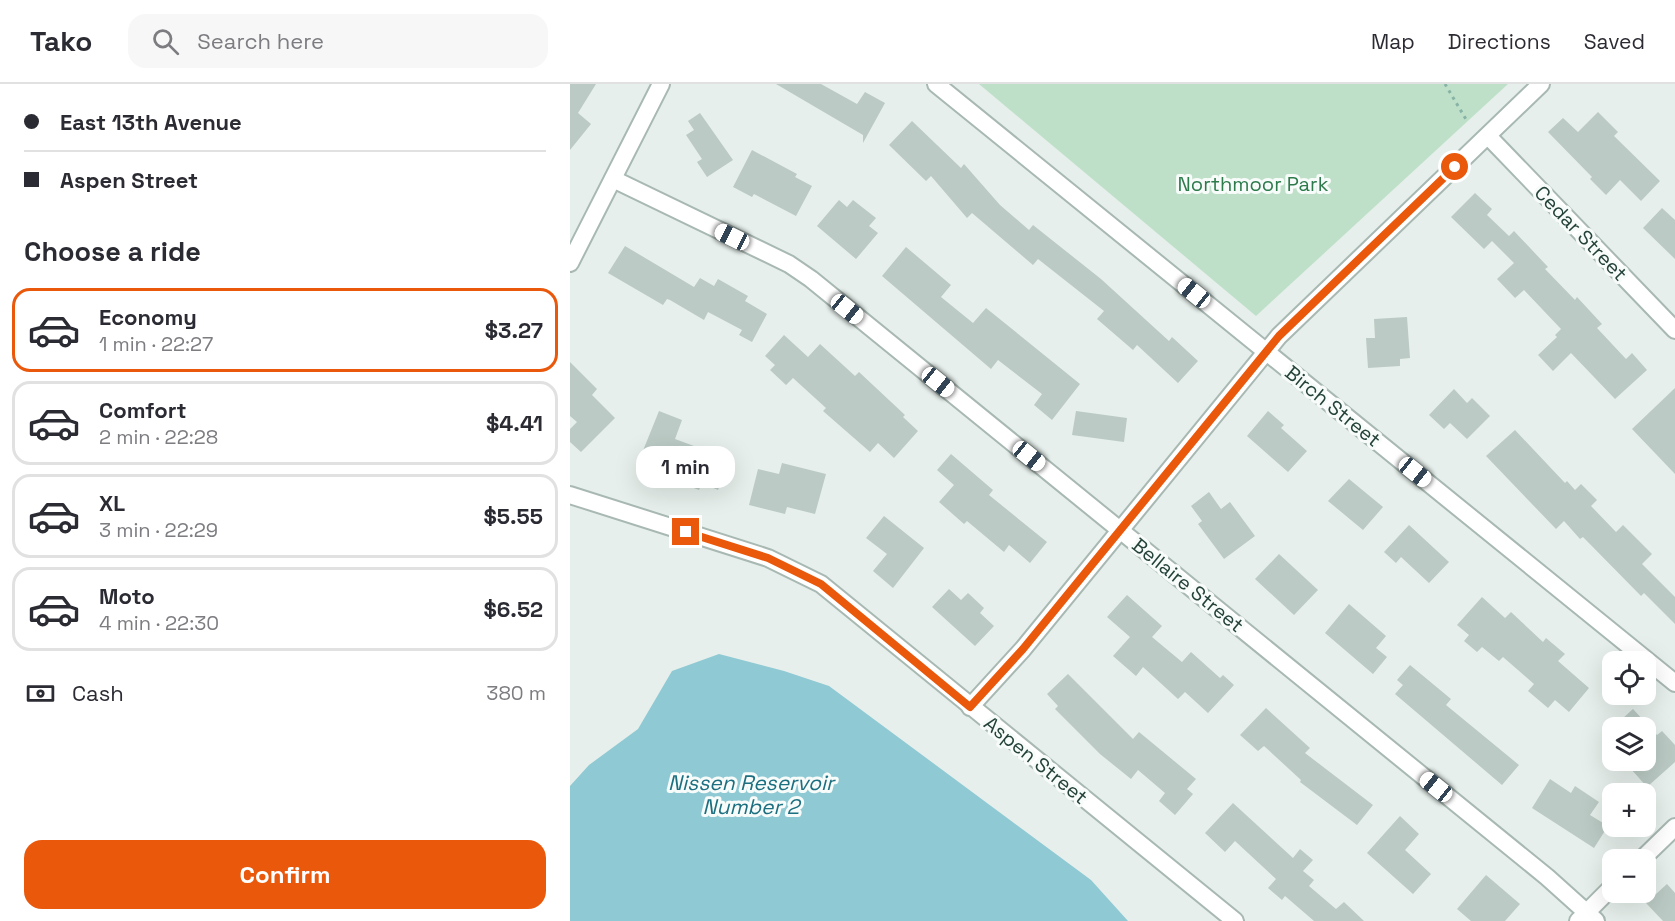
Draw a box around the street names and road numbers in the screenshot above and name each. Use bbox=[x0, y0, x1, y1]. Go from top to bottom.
street label: Cedar Street bbox=[1529, 180, 1633, 286]
street label: Birch Street bbox=[1280, 359, 1386, 453]
street label: Bellaire Street bbox=[1127, 532, 1249, 638]
street label: Aspen Street bbox=[979, 710, 1093, 810]

